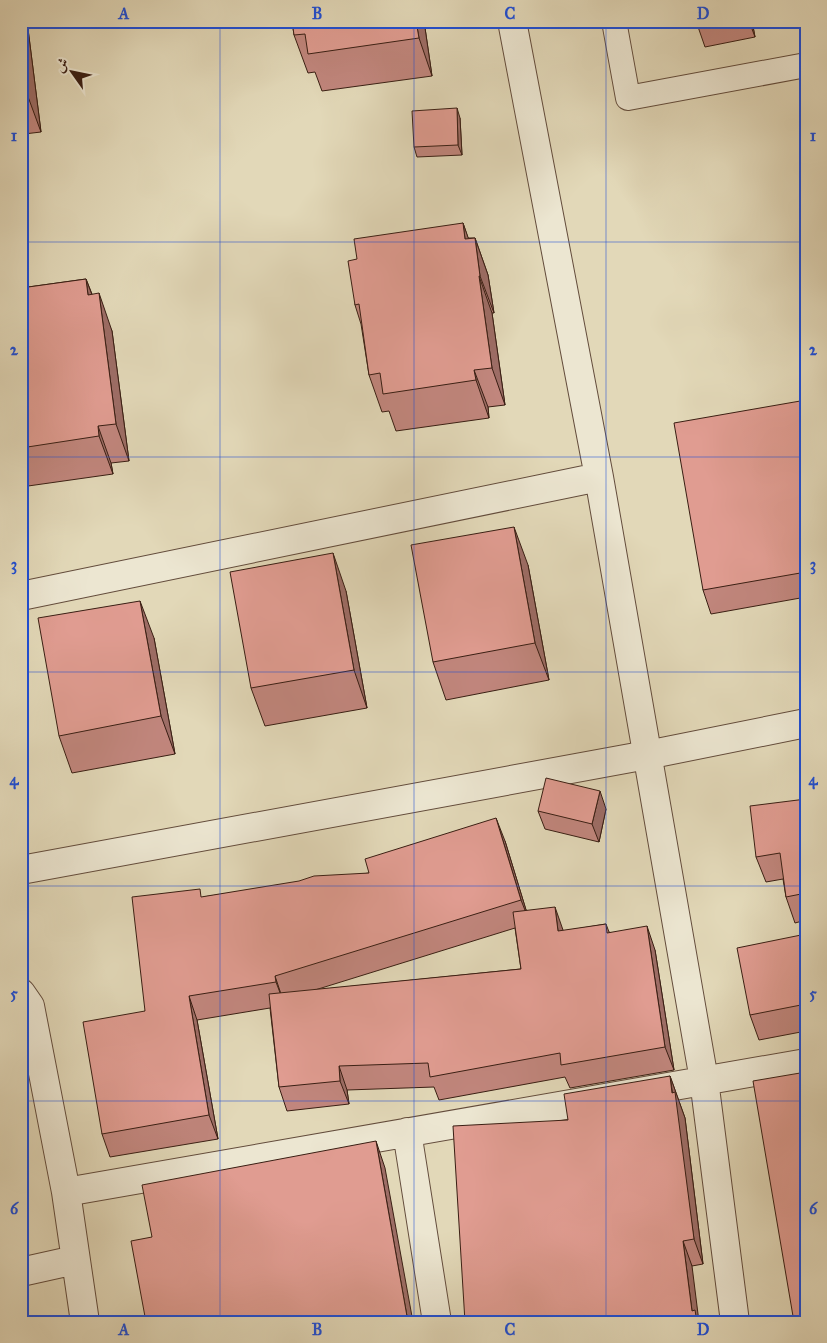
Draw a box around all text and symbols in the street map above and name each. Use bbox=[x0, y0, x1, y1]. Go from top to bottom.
text: A bbox=[118, 4, 130, 23]
text: B bbox=[312, 4, 322, 23]
text: C bbox=[505, 4, 516, 23]
text: D bbox=[697, 4, 710, 23]
north arrow bbox=[48, 48, 98, 98]
text: ش bbox=[51, 55, 72, 76]
text: 1 bbox=[11, 126, 18, 145]
text: 1 bbox=[810, 126, 817, 145]
text: 2 bbox=[10, 340, 19, 359]
text: 2 bbox=[809, 340, 818, 359]
text: 3 bbox=[11, 555, 17, 575]
text: 3 bbox=[810, 555, 816, 575]
text: 4 bbox=[10, 770, 20, 790]
text: 4 bbox=[809, 770, 819, 790]
text: 5 bbox=[10, 984, 18, 1003]
text: 5 bbox=[809, 984, 817, 1003]
text: 6 bbox=[10, 1199, 19, 1218]
text: 6 bbox=[809, 1199, 818, 1218]
text: A bbox=[118, 1320, 130, 1339]
text: B bbox=[312, 1320, 322, 1339]
text: C bbox=[505, 1320, 516, 1339]
text: D bbox=[697, 1320, 710, 1339]

